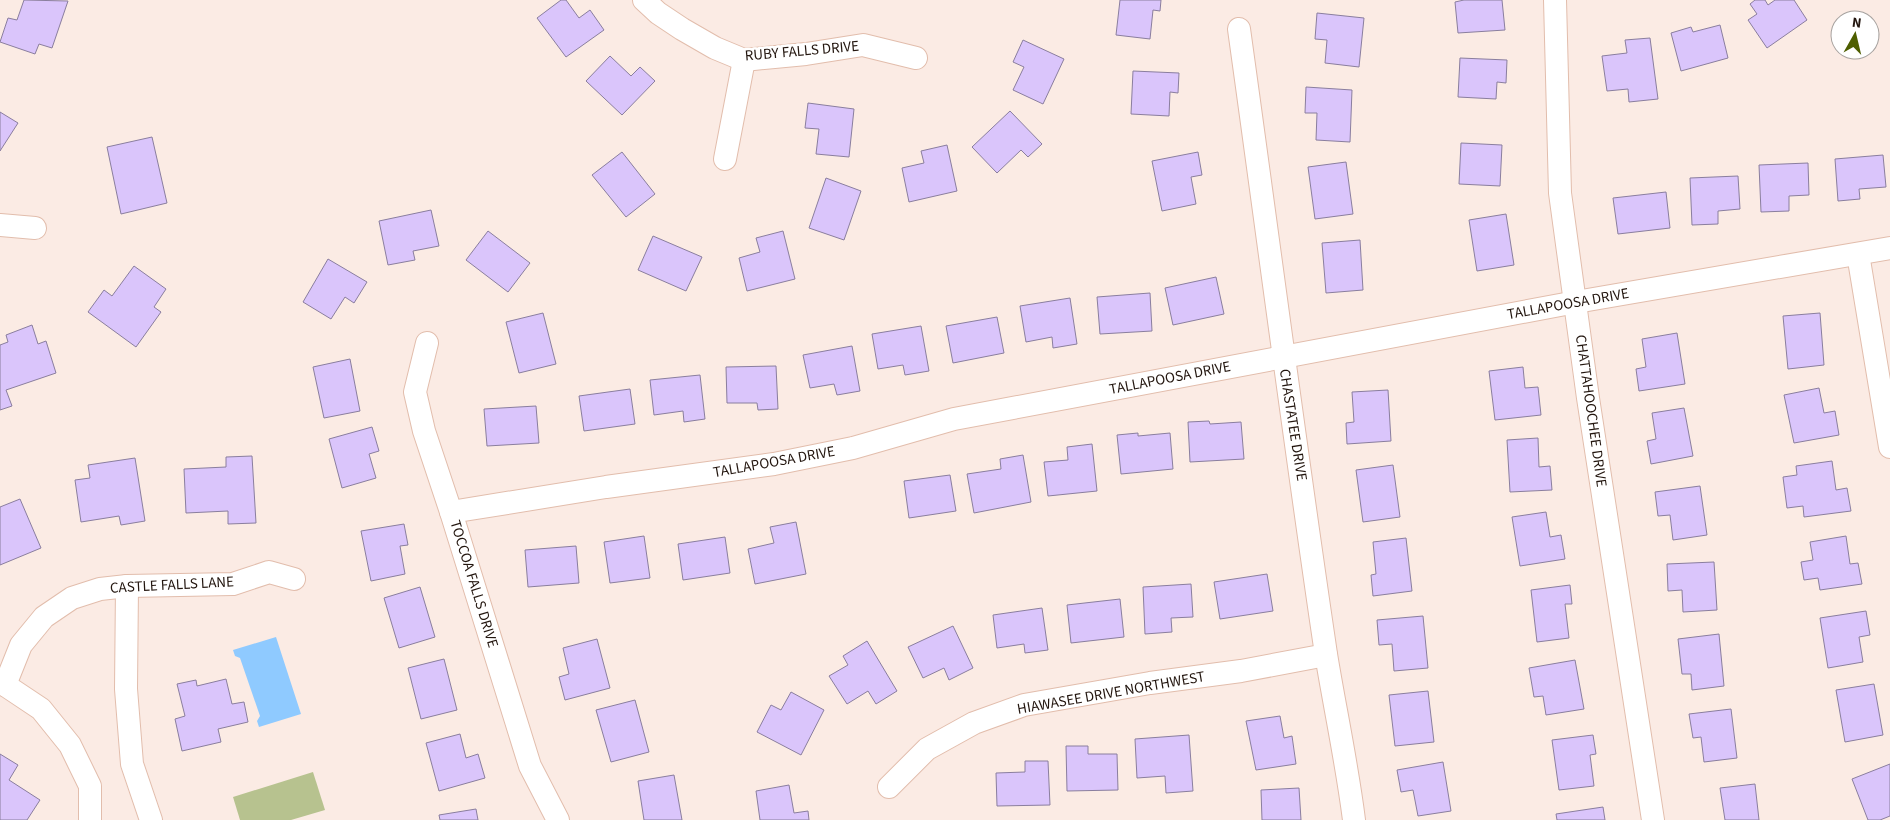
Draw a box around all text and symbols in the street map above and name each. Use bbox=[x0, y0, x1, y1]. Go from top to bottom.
north arrow bbox=[1830, 10, 1880, 60]
text: N bbox=[1851, 13, 1863, 34]
street label: RUBY FALLS DRIVE bbox=[744, 36, 860, 66]
street label: TALLAPOOSA DRIVE bbox=[1505, 283, 1631, 325]
street label: CHATTAHOOCHEE DRIVE bbox=[1570, 334, 1612, 489]
street label: TALLAPOOSA DRIVE bbox=[1107, 356, 1233, 400]
street label: CHASTATEE DRIVE bbox=[1274, 367, 1312, 483]
street label: TALLAPOOSA DRIVE bbox=[711, 441, 837, 483]
street label: TOCCOA FALLS DRIVE bbox=[445, 518, 503, 650]
street label: CASTLE FALLS LANE bbox=[110, 571, 235, 599]
street label: HIAWASEE DRIVE NORTHWEST bbox=[1016, 666, 1206, 720]

